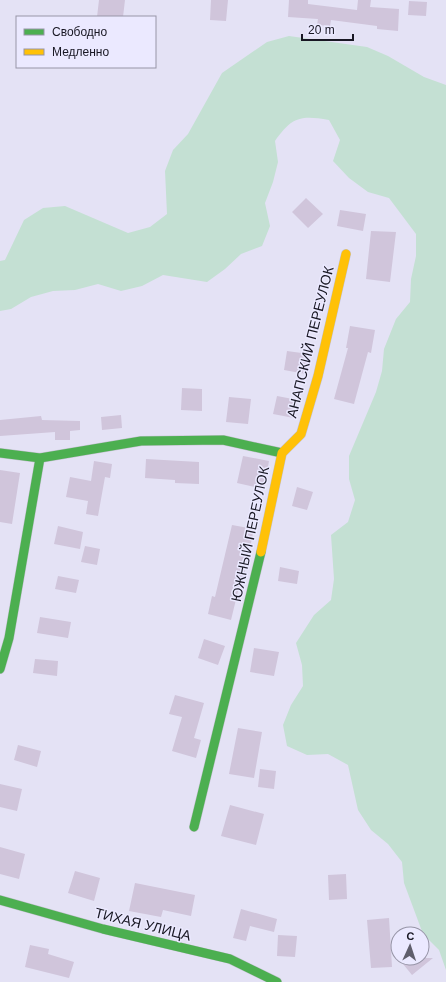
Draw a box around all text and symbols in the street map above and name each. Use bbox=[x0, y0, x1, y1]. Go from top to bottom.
legend bbox=[16, 16, 156, 68]
scale bar bbox=[302, 16, 353, 42]
text: 20 m bbox=[308, 23, 335, 37]
text: Свободно bbox=[52, 25, 107, 39]
text: Медленно bbox=[52, 45, 109, 59]
street label: АНАПСКИЙ ПЕРЕУЛОК bbox=[282, 263, 337, 419]
street label: ЮЖНЫЙ ПЕРЕУЛОК bbox=[227, 464, 272, 603]
street label: ТИХАЯ УЛИЦА bbox=[93, 904, 193, 944]
north arrow bbox=[390, 926, 430, 966]
text: С bbox=[406, 930, 415, 942]

